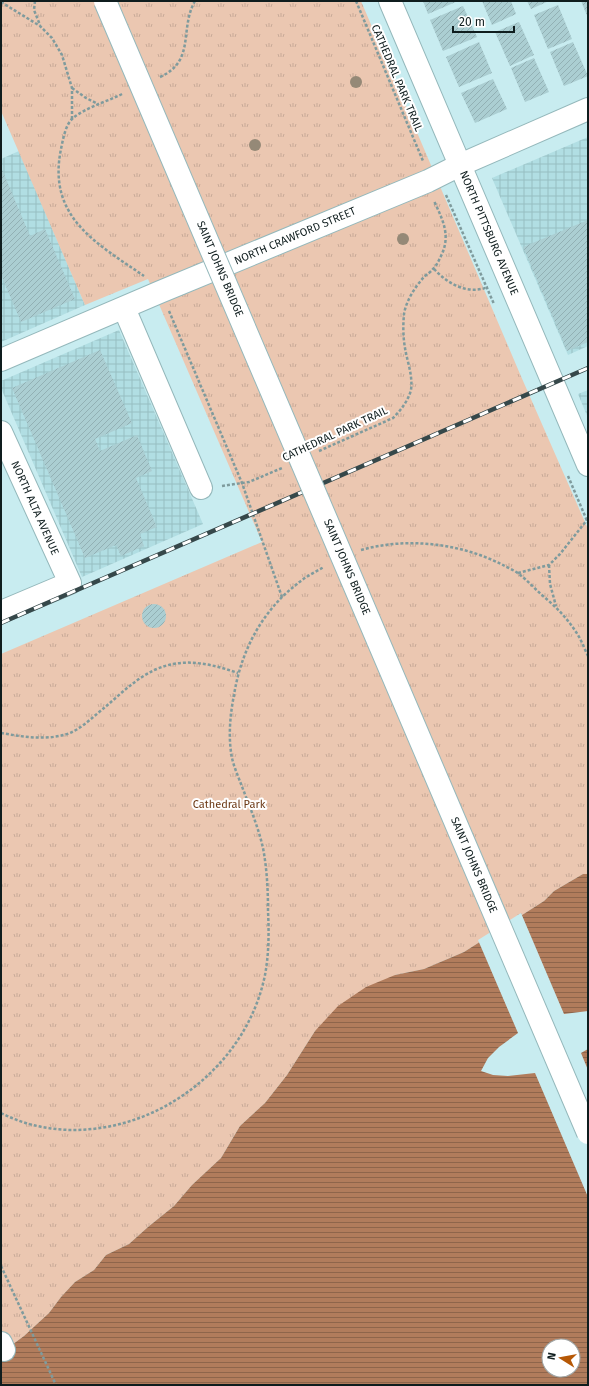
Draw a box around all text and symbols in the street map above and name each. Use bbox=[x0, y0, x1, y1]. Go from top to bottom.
scale bar bbox=[453, 8, 514, 34]
text: 20 m bbox=[459, 15, 485, 29]
street label: CATHEDRAL PARK TRAIL bbox=[369, 23, 426, 134]
street label: NORTH PITTSBURG AVENUE bbox=[457, 169, 521, 297]
street label: NORTH CRAWFORD STREET bbox=[232, 204, 358, 268]
street label: SAINT JOHNS BRIDGE bbox=[194, 219, 246, 319]
street label: CATHEDRAL PARK TRAIL bbox=[280, 404, 390, 464]
street label: NORTH ALTA AVENUE bbox=[8, 459, 62, 557]
street label: SAINT JOHNS BRIDGE bbox=[321, 517, 373, 617]
park label: Cathedral Park bbox=[193, 798, 266, 811]
street label: SAINT JOHNS BRIDGE bbox=[448, 815, 500, 915]
north arrow bbox=[541, 1338, 581, 1378]
text: N bbox=[545, 1351, 559, 1361]

